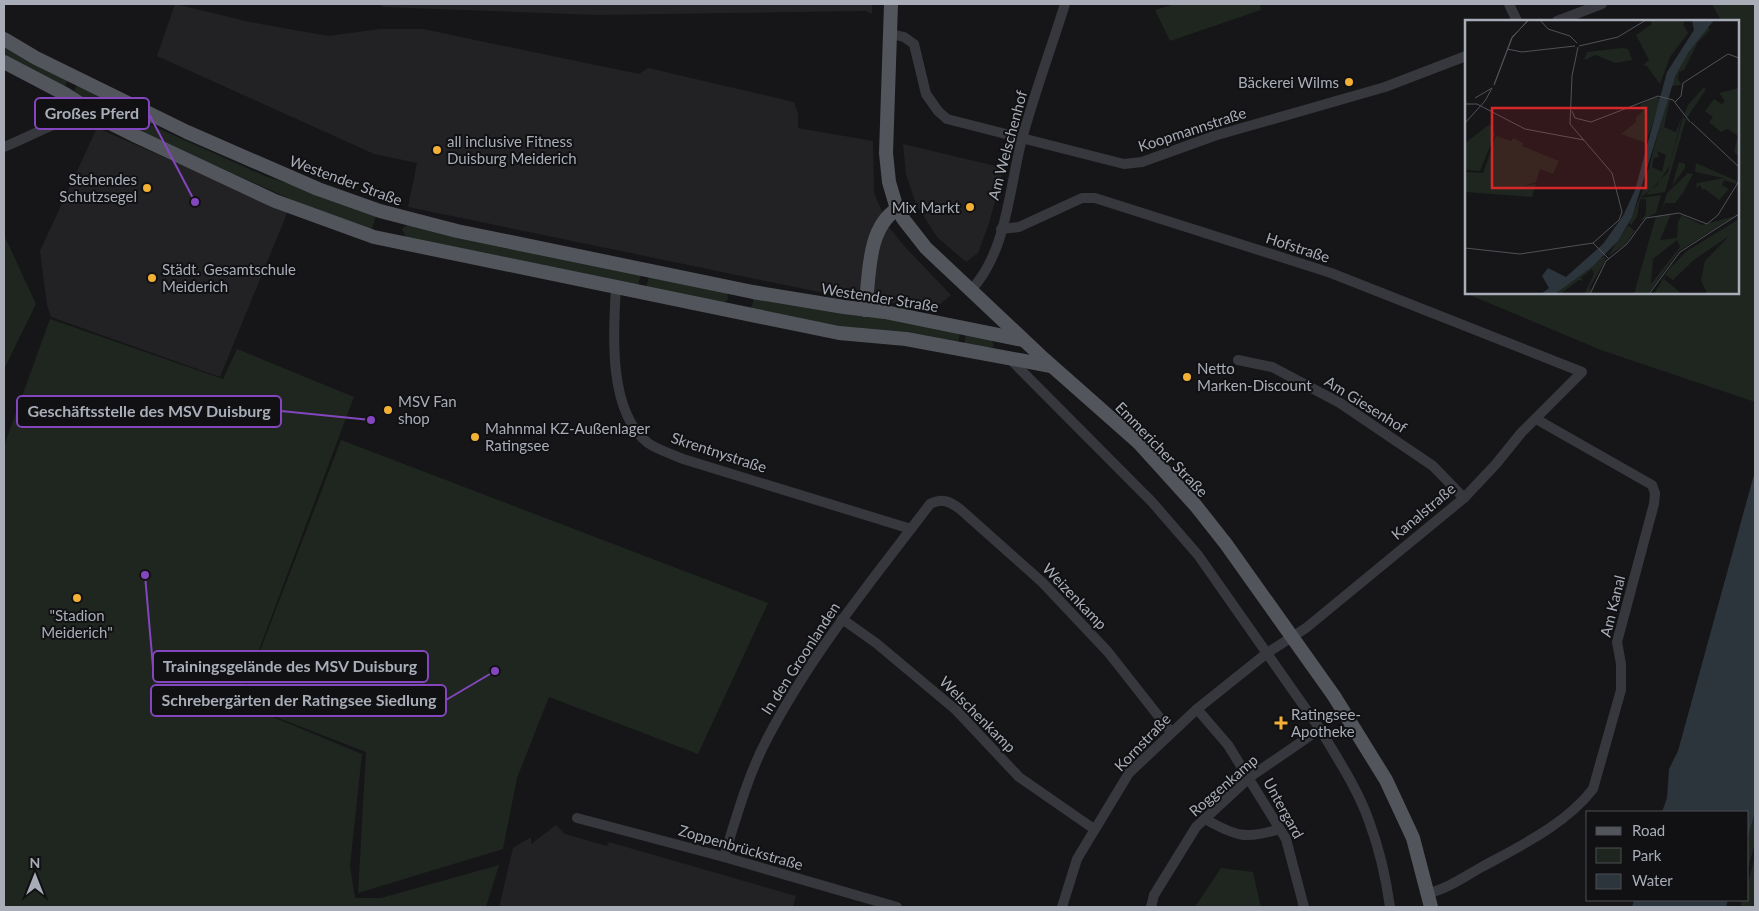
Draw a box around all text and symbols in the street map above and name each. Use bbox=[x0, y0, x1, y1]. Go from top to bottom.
inset map bbox=[1465, 20, 1739, 294]
place label: Bäckerei Wilms bbox=[1238, 73, 1339, 91]
marker: Bäckerei Wilms bbox=[1343, 76, 1355, 88]
street label: Am Welschenhof bbox=[984, 88, 1030, 202]
callout: Großes Pferd bbox=[35, 98, 149, 129]
text: Großes Pferd bbox=[45, 103, 139, 122]
street label: Koopmannstraße bbox=[1136, 103, 1248, 155]
place label: all inclusive Fitness Duisburg Meiderich bbox=[447, 132, 577, 167]
marker: all inclusive Fitness Duisburg Meiderich bbox=[431, 144, 443, 156]
street label: Westender Straße bbox=[287, 151, 405, 209]
place label: Stehendes Schutzsegel bbox=[59, 170, 137, 205]
marker: Stehendes Schutzsegel bbox=[141, 182, 153, 194]
place label: Mix Markt bbox=[892, 198, 961, 216]
marker: Mix Markt bbox=[964, 201, 976, 213]
street label: Hofstraße bbox=[1264, 228, 1332, 266]
place label: Städt. Gesamtschule Meiderich bbox=[162, 260, 296, 295]
marker: Städt. Gesamtschule Meiderich bbox=[146, 272, 158, 284]
street label: Westender Straße bbox=[820, 279, 940, 315]
place label: Netto Marken-Discount bbox=[1197, 359, 1312, 394]
marker: Netto Marken-Discount bbox=[1181, 371, 1193, 383]
street label: Am Giesenhof bbox=[1322, 372, 1411, 437]
place label: MSV Fan shop bbox=[398, 392, 457, 427]
callout: Geschäftsstelle des MSV Duisburg bbox=[17, 396, 281, 427]
street label: Emmericher Straße bbox=[1112, 398, 1212, 500]
text: Geschäftsstelle des MSV Duisburg bbox=[27, 401, 271, 420]
marker: MSV Fan shop bbox=[382, 404, 394, 416]
place label: Mahnmal KZ-Außenlager Ratingsee bbox=[485, 419, 650, 454]
street label: Skrentnystraße bbox=[669, 428, 769, 476]
marker: Mahnmal KZ-Außenlager Ratingsee bbox=[469, 431, 481, 443]
street label: Kanalstraße bbox=[1387, 479, 1459, 543]
street label: Weizenkamp bbox=[1039, 559, 1111, 633]
street label: Am Kanal bbox=[1596, 573, 1628, 639]
marker: "Stadion Meiderich" bbox=[71, 592, 83, 604]
street label: In den Groonlanden bbox=[757, 598, 843, 718]
place label: "Stadion Meiderich" bbox=[41, 606, 113, 641]
callout: Trainingsgelände des MSV Duisburg bbox=[153, 651, 428, 682]
text: Trainingsgelände des MSV Duisburg bbox=[163, 656, 418, 675]
street label: Welschenkamp bbox=[936, 672, 1020, 756]
callout: Schrebergärten der Ratingsee Siedlung bbox=[151, 685, 446, 716]
text: Schrebergärten der Ratingsee Siedlung bbox=[161, 690, 437, 709]
place label: Ratingsee- Apotheke bbox=[1291, 705, 1361, 740]
street label: Kornstraße bbox=[1110, 709, 1174, 775]
marker: Ratingsee- Apotheke bbox=[1275, 717, 1287, 729]
street label: Roggenkamp bbox=[1185, 750, 1261, 820]
street label: Untergard bbox=[1260, 775, 1308, 841]
legend bbox=[1586, 811, 1749, 901]
street label: Zoppenbrückstraße bbox=[677, 821, 805, 873]
text: Road bbox=[1632, 821, 1665, 839]
text: Park bbox=[1632, 846, 1662, 864]
north arrow bbox=[10, 851, 60, 901]
text: N bbox=[30, 854, 40, 871]
text: Water bbox=[1632, 871, 1673, 889]

